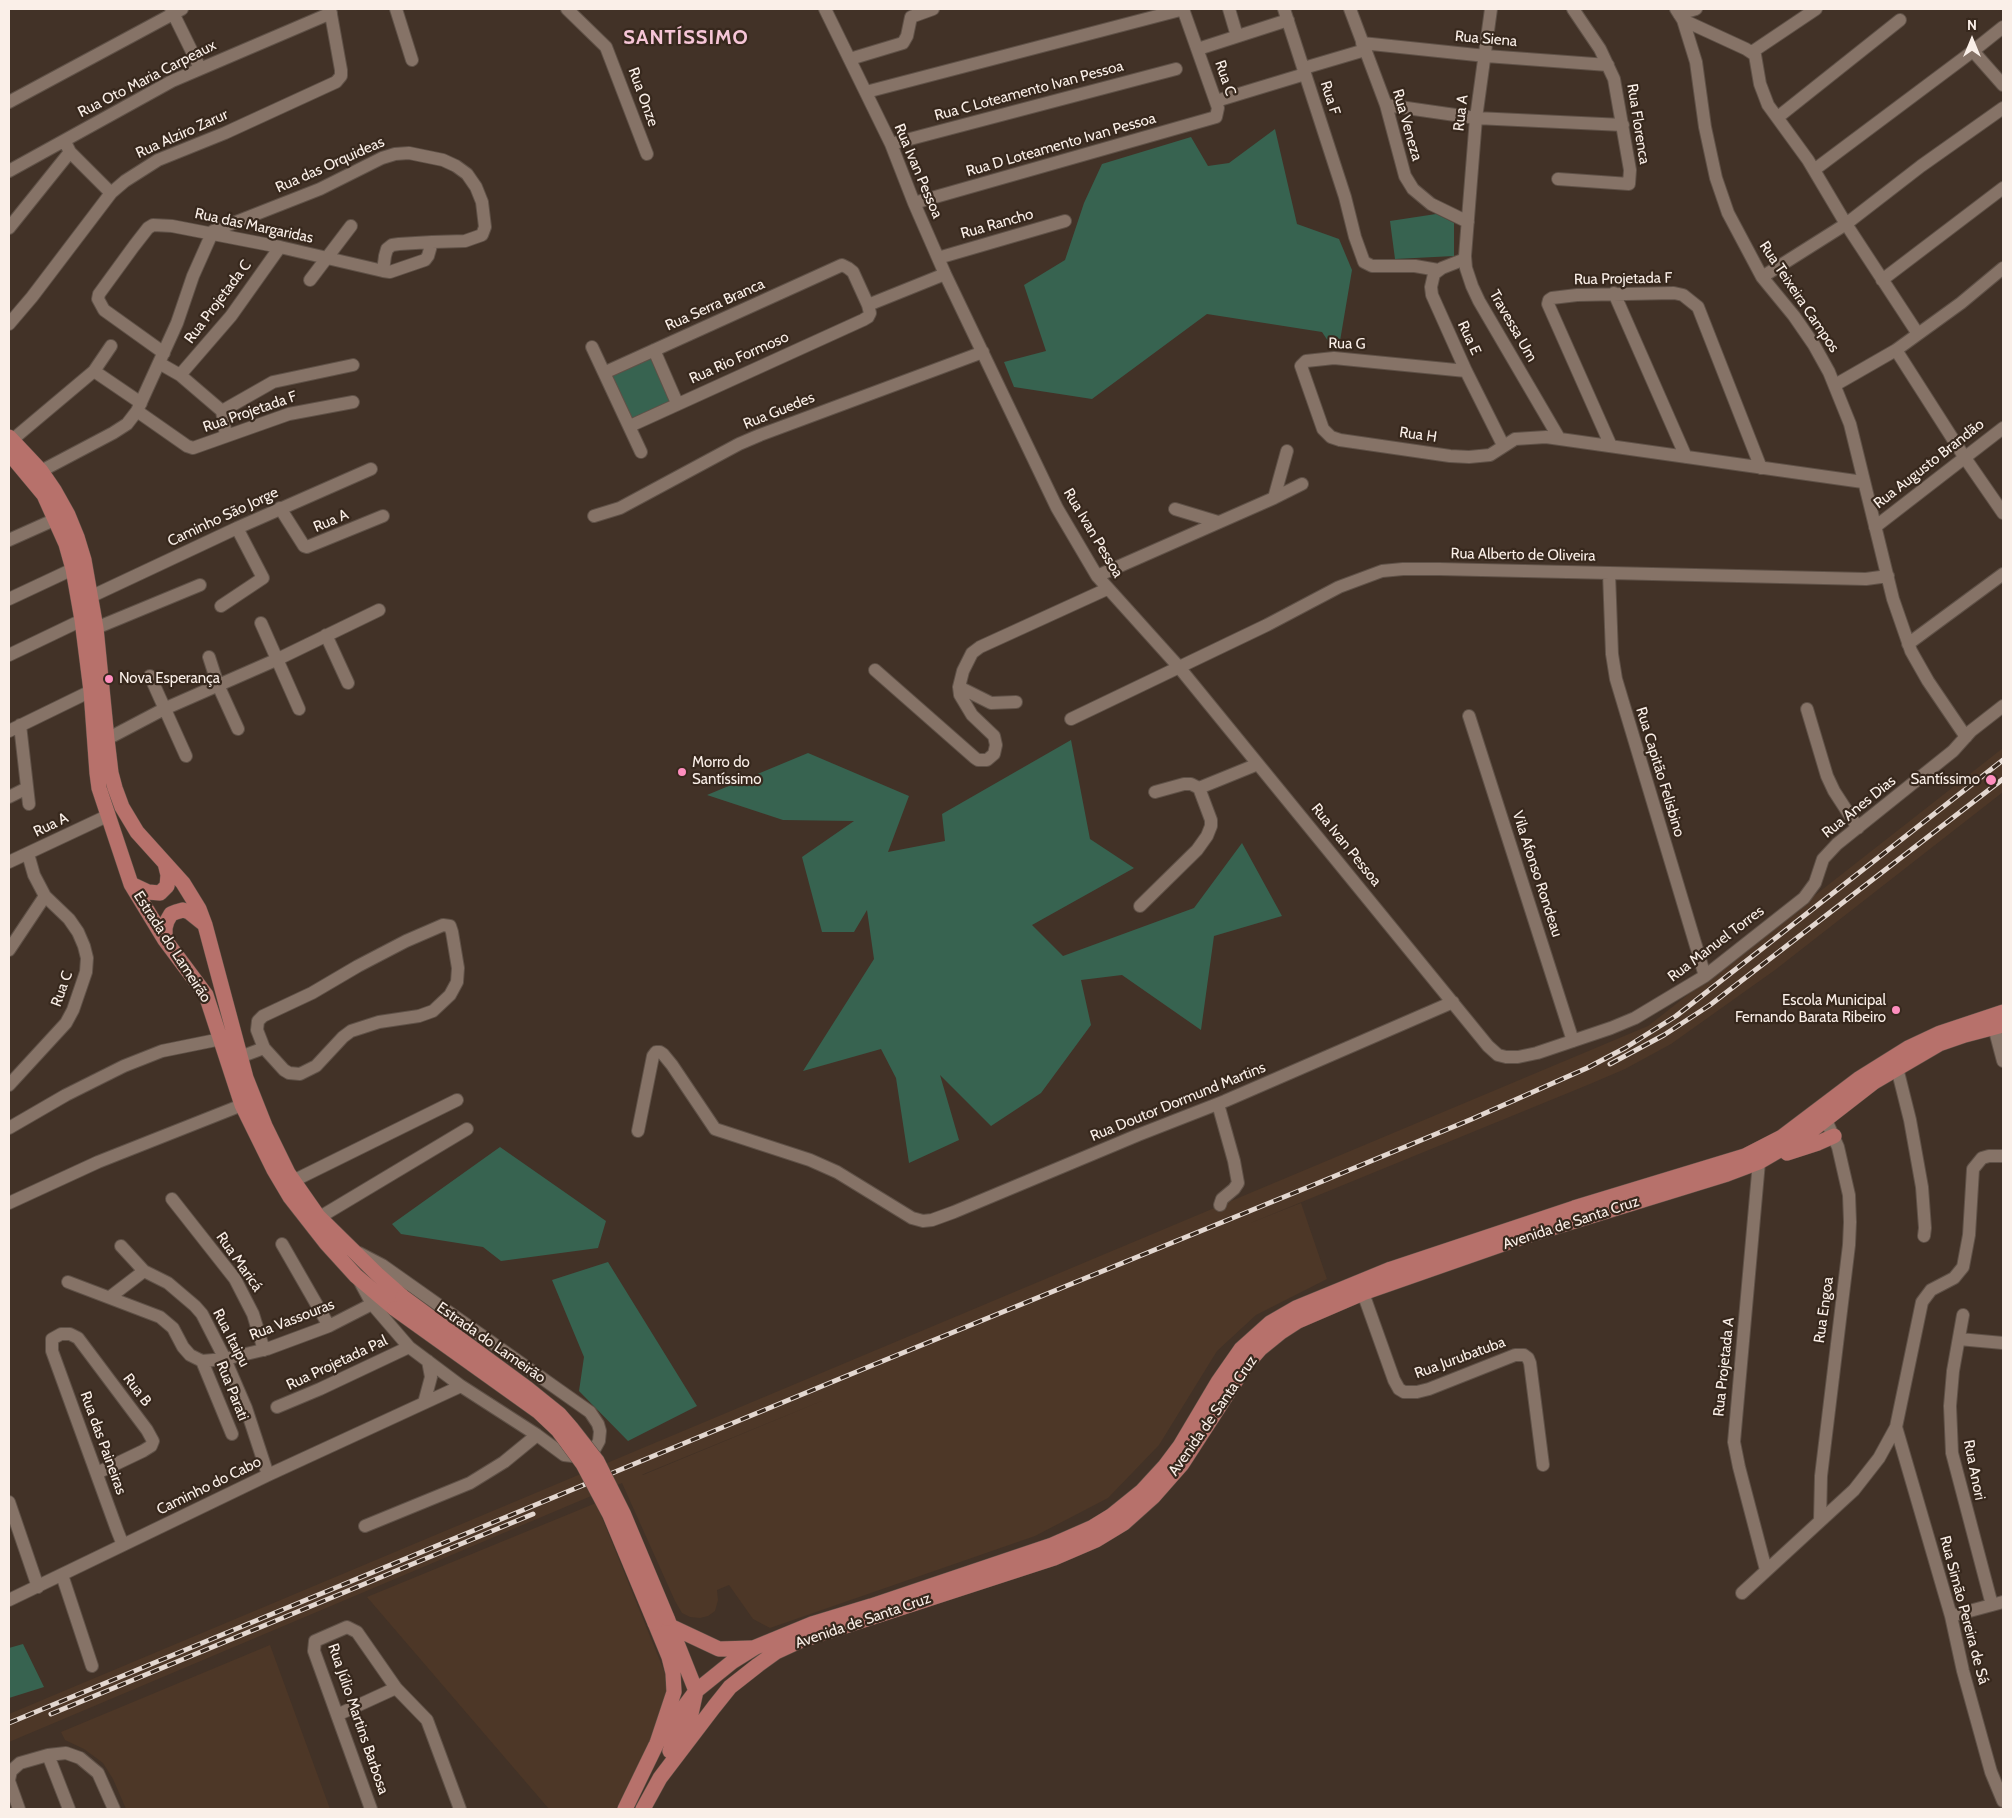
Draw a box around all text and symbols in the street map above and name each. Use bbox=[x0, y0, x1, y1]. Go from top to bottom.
north arrow bbox=[1947, 15, 1997, 65]
text: N bbox=[1967, 16, 1977, 34]
district label: SANTÍSSIMO bbox=[622, 26, 750, 50]
street label: Rua Siena bbox=[1454, 27, 1518, 51]
street label: Rua Oto Maria Carpeaux bbox=[75, 36, 219, 122]
street label: Rua C Loteamento Ivan Pessoa bbox=[933, 57, 1125, 125]
street label: Rua C bbox=[1211, 58, 1239, 98]
street label: Rua Onze bbox=[624, 65, 662, 129]
street label: Rua F bbox=[1316, 79, 1344, 117]
street label: Rua Florenca bbox=[1623, 82, 1653, 166]
street label: Rua Veneza bbox=[1388, 87, 1426, 163]
street label: Rua A bbox=[1450, 94, 1472, 132]
street label: Rua Alziro Zarur bbox=[133, 106, 231, 162]
street label: Rua D Loteamento Ivan Pessoa bbox=[964, 109, 1158, 181]
street label: Rua Ivan Pessoa bbox=[890, 121, 946, 221]
street label: Rua das Orquideas bbox=[273, 133, 387, 197]
street label: Rua das Margaridas bbox=[193, 205, 315, 247]
street label: Rua Rancho bbox=[958, 205, 1036, 243]
street label: Rua Teixeira Campos bbox=[1755, 238, 1843, 356]
street label: Rua Projetada C bbox=[181, 257, 255, 347]
street label: Rua Projetada F bbox=[1574, 269, 1672, 289]
street label: Rua Serra Branca bbox=[663, 275, 767, 335]
street label: Travessa Um bbox=[1485, 287, 1541, 365]
street label: Rua E bbox=[1453, 318, 1485, 358]
street label: Rua Rio Formoso bbox=[686, 328, 792, 388]
street label: Rua G bbox=[1328, 335, 1366, 353]
street label: Rua Projetada F bbox=[201, 387, 299, 437]
street label: Rua Guedes bbox=[741, 389, 817, 433]
street label: Rua Augusto Brandão bbox=[1870, 415, 1988, 513]
street label: Rua H bbox=[1398, 423, 1438, 447]
street label: Caminho São Jorge bbox=[165, 483, 281, 551]
street label: Rua Ivan Pessoa bbox=[1059, 485, 1127, 581]
street label: Rua A bbox=[311, 506, 351, 536]
street label: Rua Alberto de Oliveira bbox=[1450, 545, 1596, 565]
place label: Nova Esperança bbox=[119, 670, 220, 688]
marker: Nova Esperança bbox=[103, 673, 115, 685]
street label: Rua Capitão Felisbino bbox=[1632, 705, 1688, 839]
place label: Morro do Santíssimo bbox=[692, 754, 761, 789]
marker: Morro do Santíssimo bbox=[676, 766, 688, 778]
place label: Santíssimo bbox=[1911, 771, 1980, 789]
street label: Rua Anes Dias bbox=[1819, 772, 1899, 842]
marker: Santíssimo bbox=[1984, 773, 1998, 787]
street label: Rua Ivan Pessoa bbox=[1307, 800, 1385, 890]
street label: Rua A bbox=[31, 809, 71, 841]
street label: Vila Afonso Rondeau bbox=[1508, 809, 1566, 939]
street label: Estrada do Lameirão bbox=[129, 888, 215, 1006]
street label: Rua Manuel Torres bbox=[1664, 902, 1768, 986]
street label: Rua C bbox=[47, 969, 77, 1009]
place label: Escola Municipal Fernando Barata Ribeiro bbox=[1735, 992, 1886, 1027]
marker: Escola Municipal Fernando Barata Ribeiro bbox=[1890, 1004, 1902, 1016]
street label: Rua Doutor Dormund Martins bbox=[1088, 1059, 1268, 1145]
street label: Avenida de Santa Cruz bbox=[1501, 1192, 1641, 1254]
street label: Rua Maricá bbox=[212, 1229, 266, 1295]
street label: Rua Engoa bbox=[1810, 1276, 1838, 1344]
street label: Rua Vassouras bbox=[247, 1296, 337, 1344]
street label: Estrada do Lameirão bbox=[433, 1299, 549, 1387]
street label: Rua Itaipu bbox=[209, 1306, 253, 1370]
street label: Rua Projetada A bbox=[1710, 1316, 1738, 1418]
street label: Rua Projetada Pal bbox=[283, 1332, 391, 1394]
street label: Rua Jurubatuba bbox=[1412, 1333, 1508, 1383]
street label: Avenida de Santa Cruz bbox=[1165, 1353, 1261, 1479]
street label: Rua Parati bbox=[212, 1359, 252, 1423]
street label: Rua B bbox=[119, 1370, 155, 1410]
street label: Rua das Paineiras bbox=[76, 1389, 130, 1497]
street label: Rua Anori bbox=[1959, 1438, 1989, 1502]
street label: Caminho do Cabo bbox=[154, 1453, 264, 1519]
street label: Rua Simão Pereira de Sá bbox=[1935, 1534, 1993, 1686]
street label: Avenida de Santa Cruz bbox=[793, 1589, 933, 1653]
street label: Rua Júlio Martins Barbosa bbox=[324, 1641, 392, 1797]

